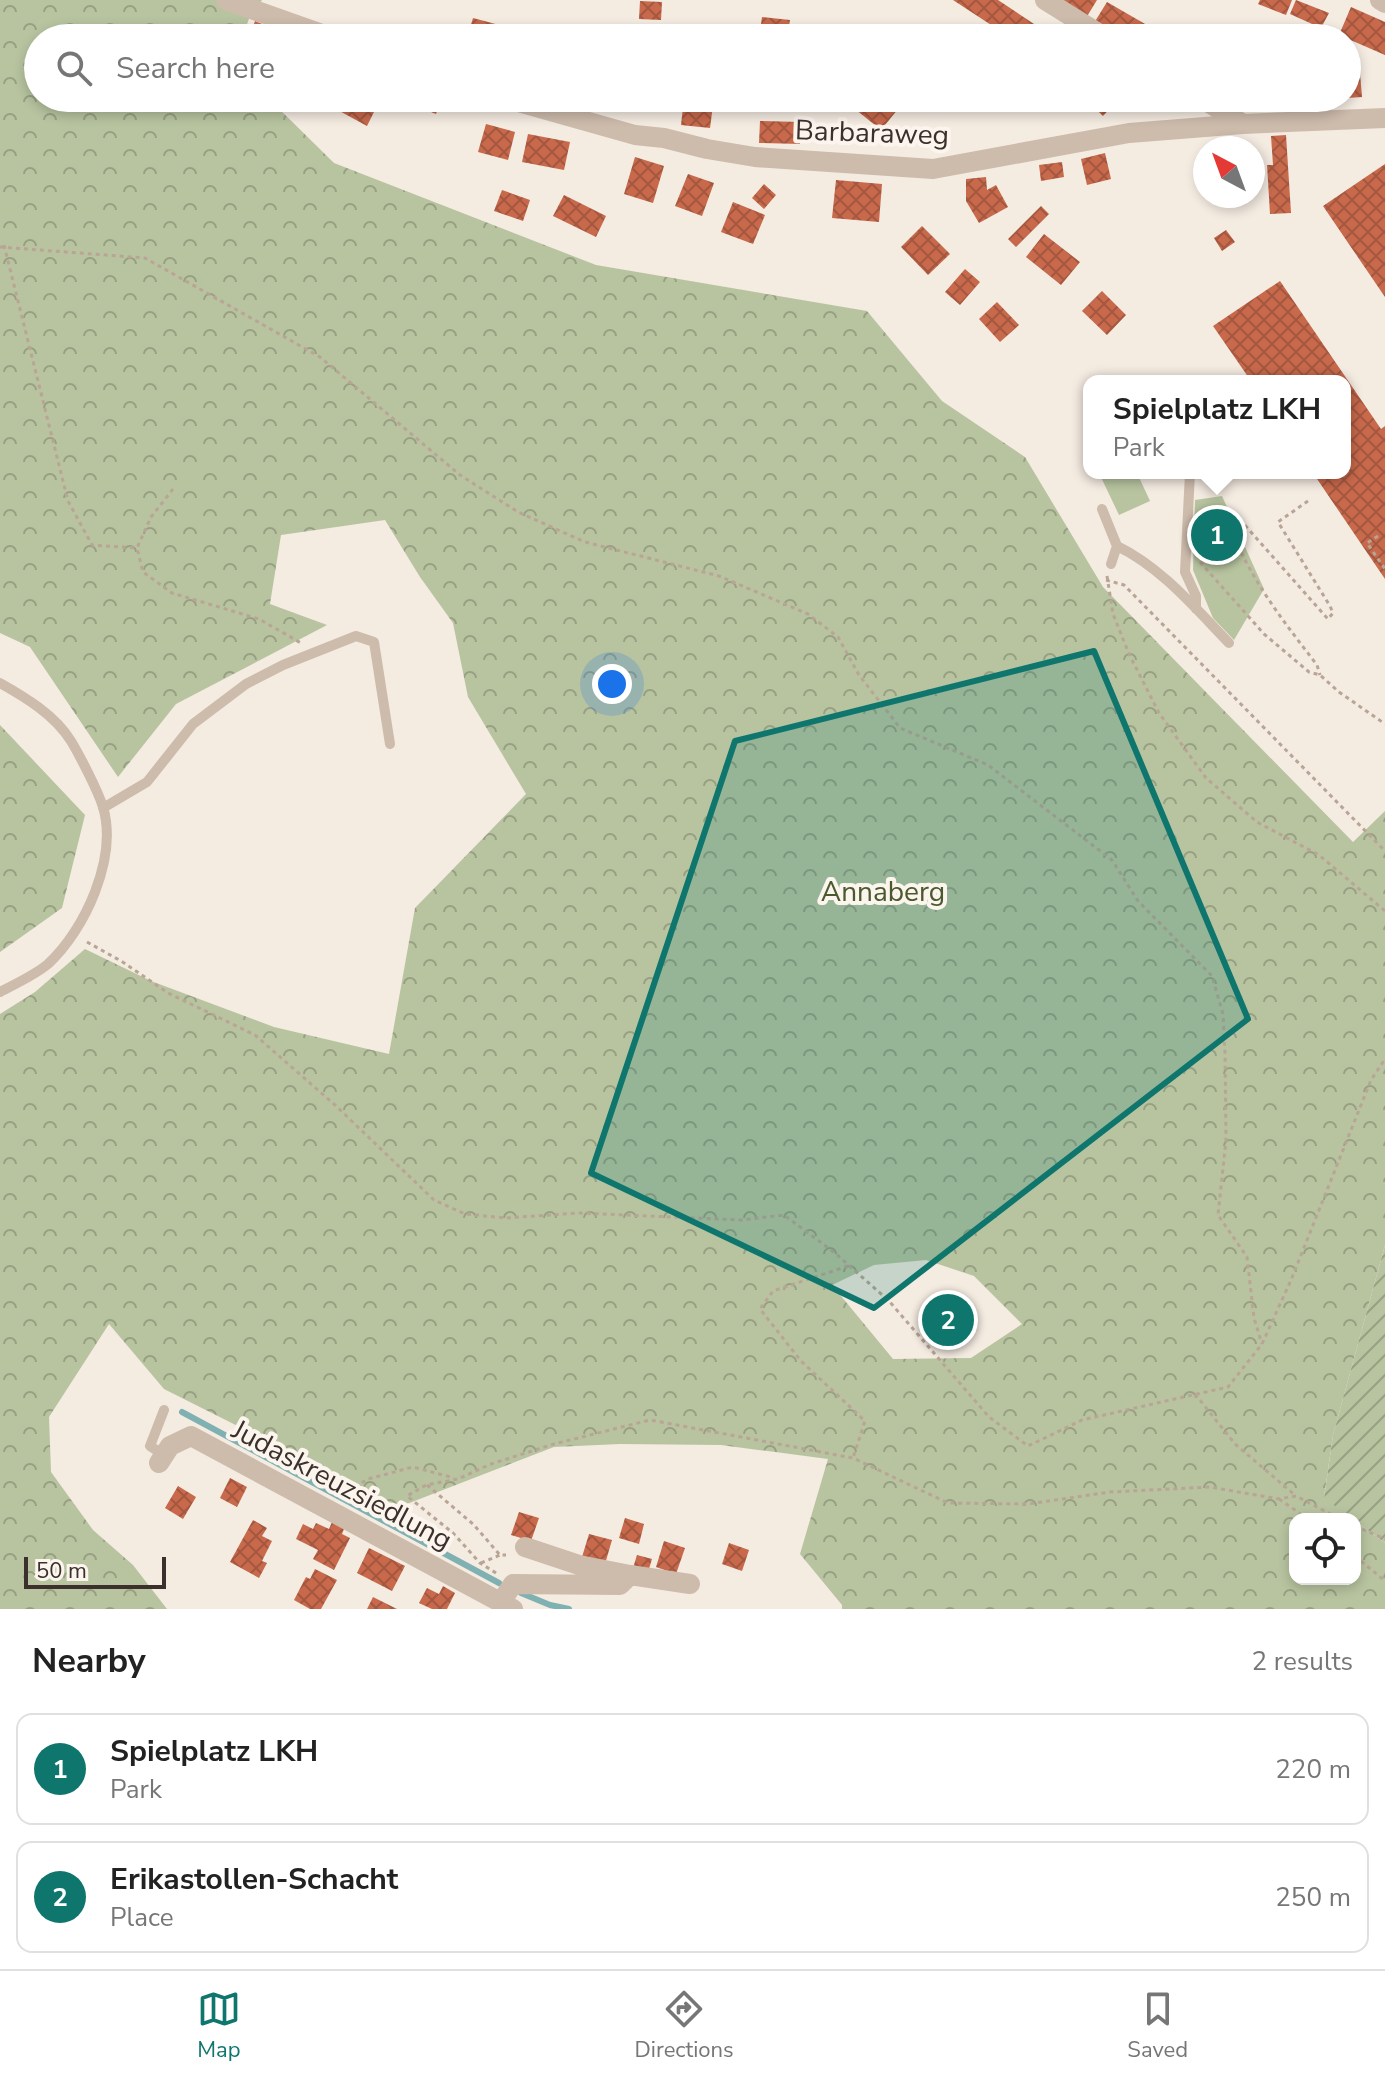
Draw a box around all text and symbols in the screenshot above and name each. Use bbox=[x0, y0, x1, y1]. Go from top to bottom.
search box bbox=[24, 24, 1361, 112]
icon: search bbox=[52, 46, 96, 90]
text: Search here bbox=[116, 48, 275, 89]
street label: Barbaraweg bbox=[794, 111, 950, 155]
north arrow bbox=[1193, 136, 1265, 208]
popup bbox=[1083, 375, 1351, 479]
text: Spielplatz LKH bbox=[1113, 389, 1321, 430]
text: Park bbox=[1113, 430, 1165, 465]
pin: 1 bbox=[1191, 505, 1243, 565]
your location bbox=[592, 664, 632, 704]
park label: Annaberg bbox=[821, 873, 945, 911]
pin: 2 bbox=[922, 1290, 974, 1350]
street label: Judaskreuzsiedlung bbox=[224, 1410, 459, 1559]
map controls bbox=[1289, 1513, 1361, 1585]
button: locate bbox=[1289, 1513, 1361, 1585]
scale bar bbox=[24, 1553, 166, 1589]
text: 50 m bbox=[36, 1556, 87, 1586]
text: Nearby bbox=[32, 1638, 146, 1684]
text: 2 results bbox=[1252, 1644, 1353, 1679]
text: Spielplatz LKH bbox=[110, 1731, 318, 1772]
text: 1 bbox=[52, 1752, 68, 1787]
text: 220 m bbox=[1275, 1752, 1351, 1787]
text: Park bbox=[110, 1772, 162, 1807]
text: Erikastollen-Schacht bbox=[110, 1859, 398, 1900]
text: 2 bbox=[52, 1880, 68, 1915]
text: 250 m bbox=[1275, 1880, 1351, 1915]
text: Place bbox=[110, 1900, 174, 1935]
tab: Map bbox=[197, 1987, 241, 2065]
tab: Directions bbox=[635, 1987, 734, 2065]
tab: Saved bbox=[1127, 1987, 1188, 2065]

